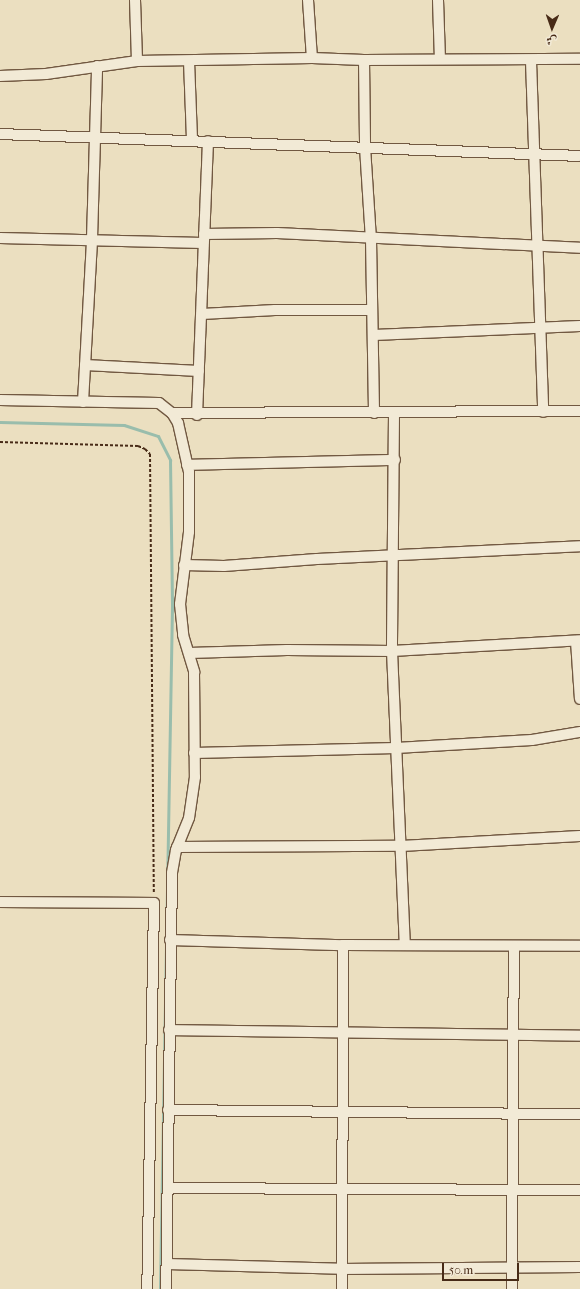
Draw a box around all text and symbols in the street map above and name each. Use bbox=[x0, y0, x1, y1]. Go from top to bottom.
north arrow bbox=[532, 8, 572, 48]
text: ش bbox=[546, 34, 557, 47]
scale bar bbox=[444, 1255, 521, 1281]
text: 50 m bbox=[449, 1263, 473, 1277]

